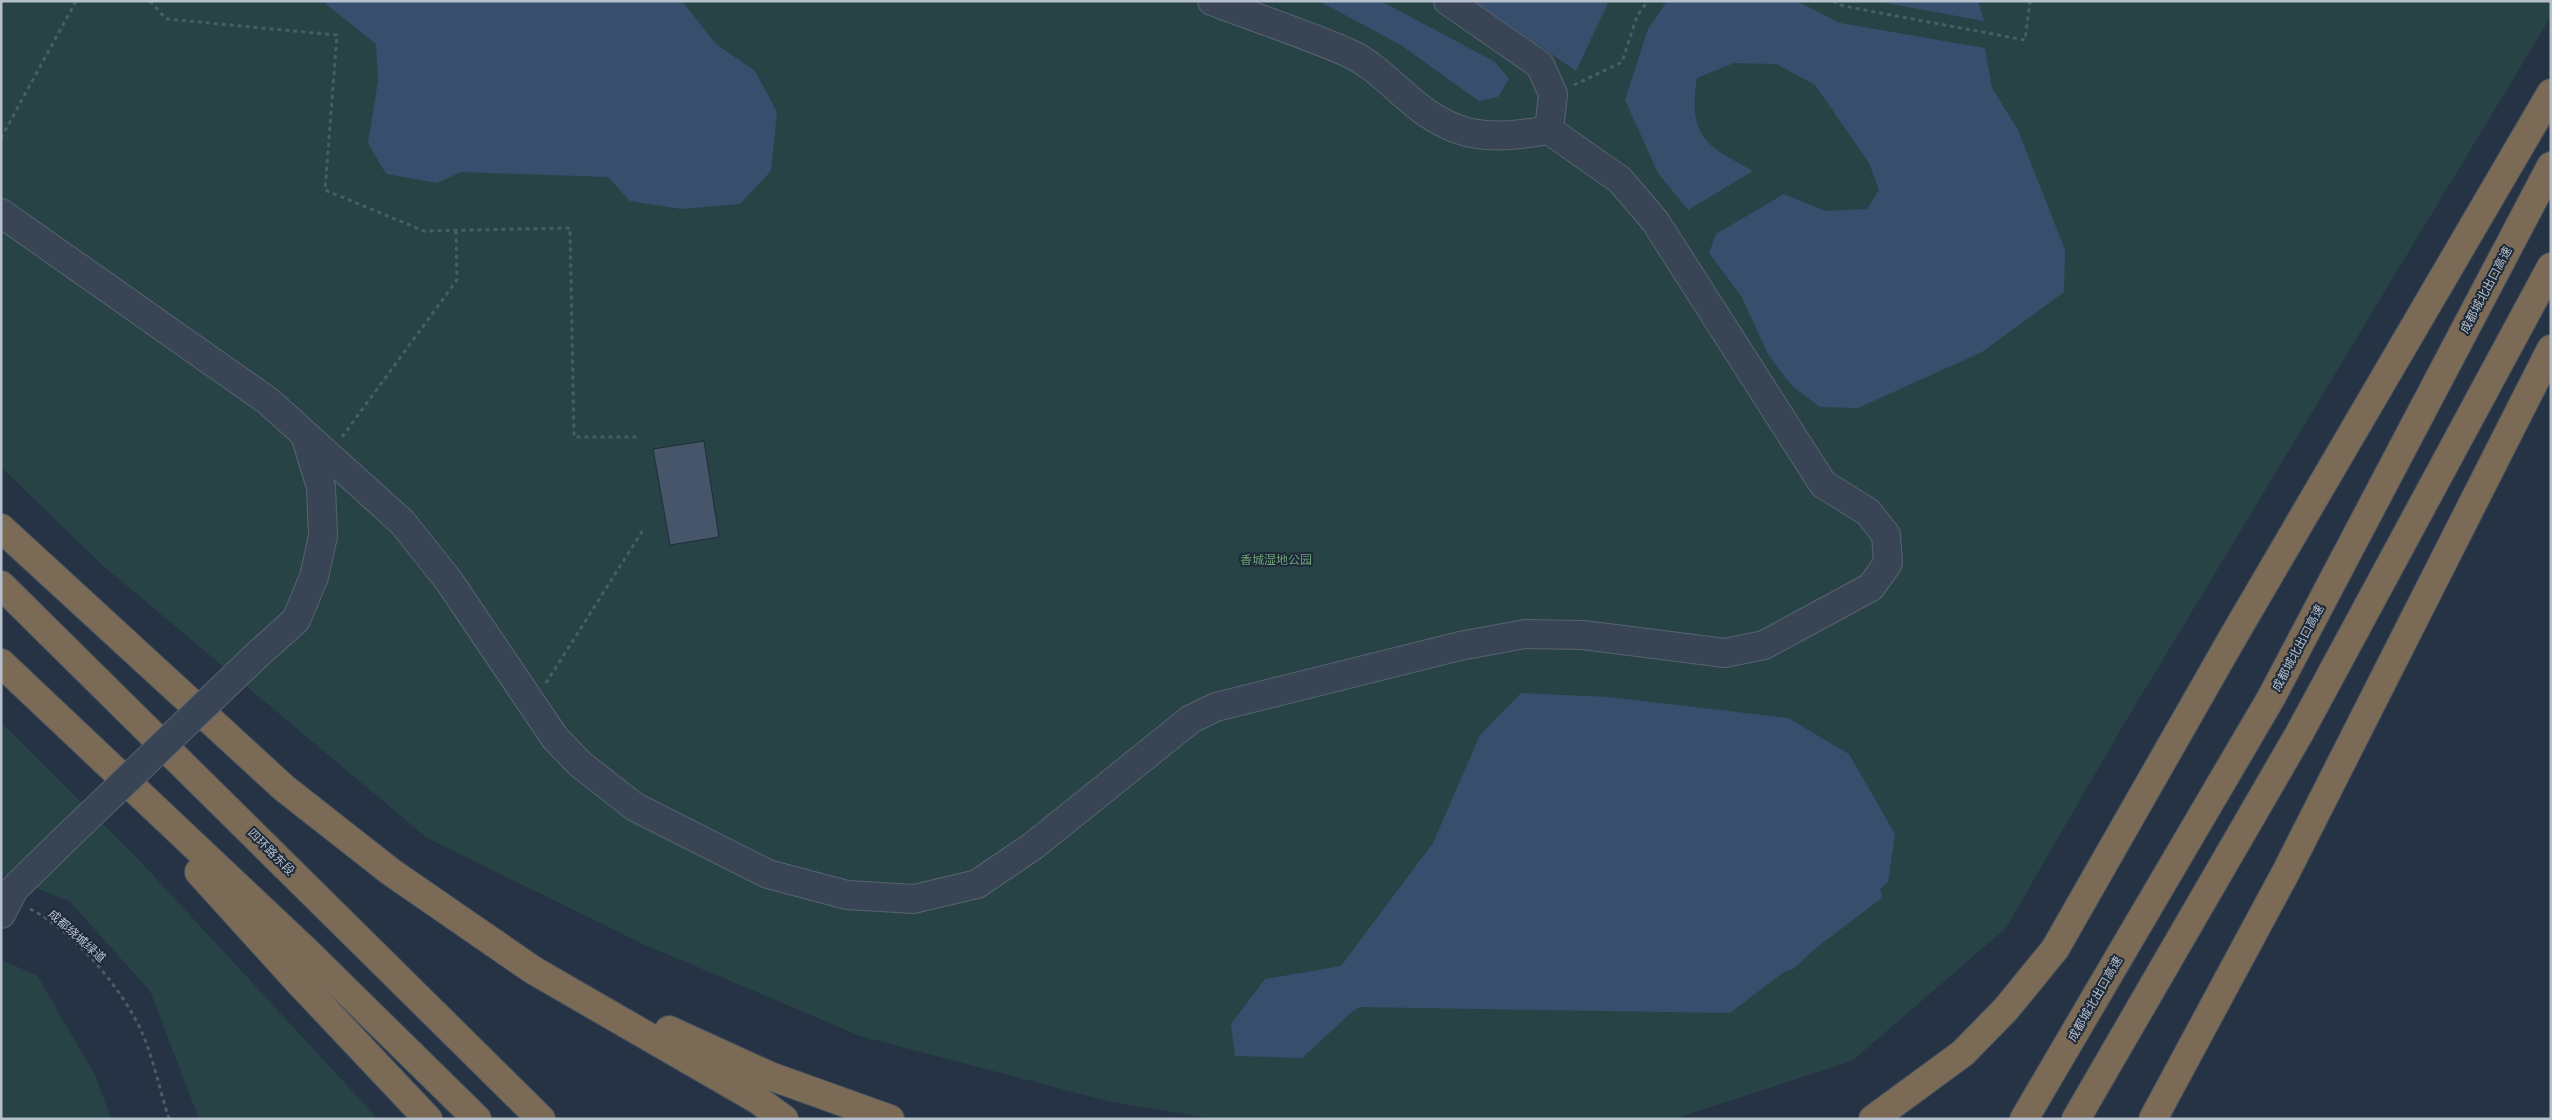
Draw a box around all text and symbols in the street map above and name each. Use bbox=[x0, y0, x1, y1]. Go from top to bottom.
street label: 成都城北出口高速 bbox=[2456, 244, 2515, 336]
park label: 香城湿地公园 bbox=[1240, 552, 1312, 567]
street label: 成都城北出口高速 bbox=[2268, 602, 2327, 694]
street label: 四环路东段 bbox=[245, 825, 298, 878]
street label: 成都绕城绿道 bbox=[46, 906, 109, 965]
street label: 成都城北出口高速 bbox=[2064, 953, 2125, 1044]

